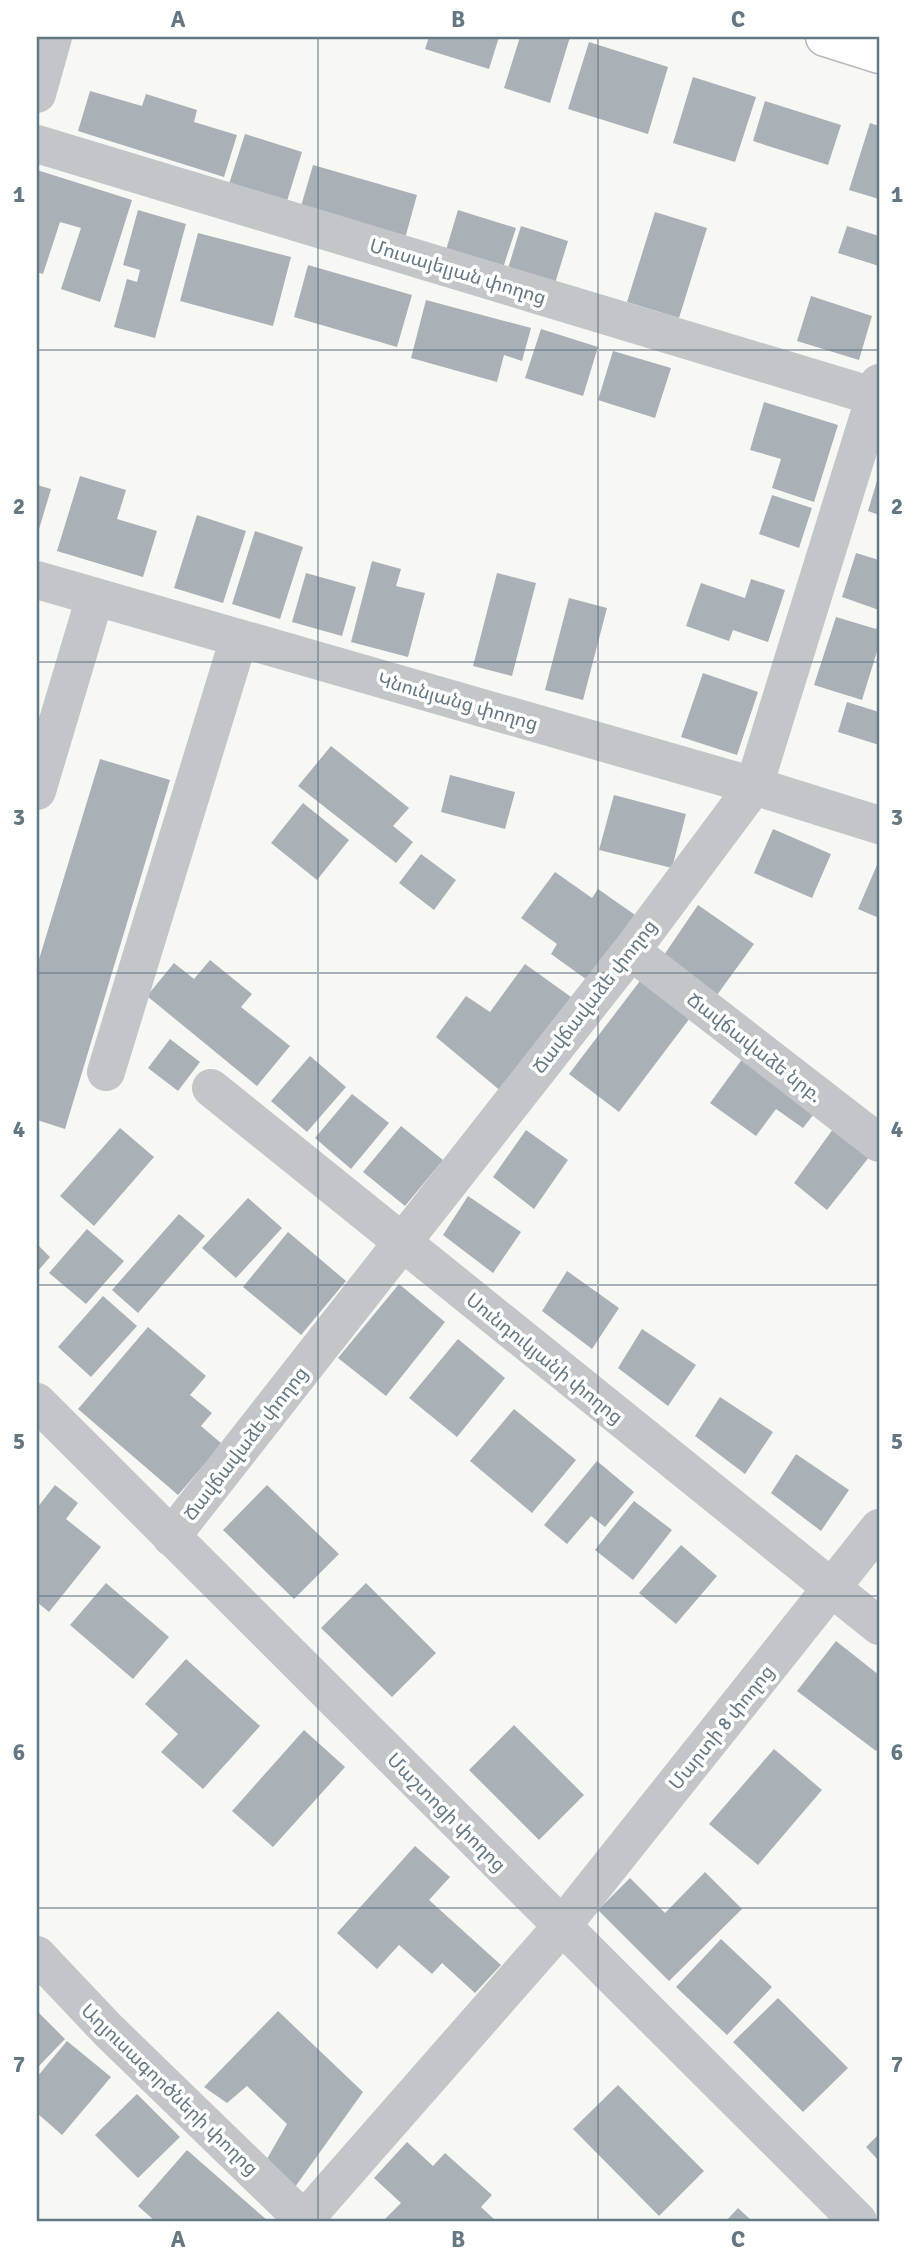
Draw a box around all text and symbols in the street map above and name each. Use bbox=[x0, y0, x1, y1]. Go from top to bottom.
text: A bbox=[171, 5, 186, 34]
text: B bbox=[451, 5, 465, 34]
text: C bbox=[731, 5, 745, 34]
text: 1 bbox=[13, 180, 25, 209]
text: 1 bbox=[891, 180, 903, 209]
street label: Մուսայելյան փողոց bbox=[366, 234, 549, 310]
text: 2 bbox=[13, 492, 25, 521]
text: 2 bbox=[891, 492, 903, 521]
street label: Կնունյանց փողոց bbox=[375, 668, 541, 736]
text: 3 bbox=[13, 803, 25, 832]
text: 3 bbox=[891, 803, 903, 832]
street label: Ճավճավաձե փողոց bbox=[527, 915, 662, 1078]
street label: Ճավճավաձե նրբ. bbox=[682, 987, 827, 1108]
text: 4 bbox=[13, 1115, 25, 1144]
text: 4 bbox=[891, 1115, 903, 1144]
street label: Սունդուկյանի փողոց bbox=[461, 1288, 628, 1430]
street label: Ճավճավաձե փողոց bbox=[178, 1362, 313, 1525]
text: 5 bbox=[13, 1427, 25, 1456]
text: 5 bbox=[891, 1427, 903, 1456]
street label: Մարտի 8 փողոց bbox=[664, 1660, 780, 1795]
text: 6 bbox=[13, 1738, 25, 1767]
text: 6 bbox=[891, 1738, 903, 1767]
street label: Մաշտոցի փողոց bbox=[382, 1748, 511, 1877]
street label: Աղյուսագործների փողոց bbox=[76, 1999, 263, 2181]
text: 7 bbox=[13, 2050, 25, 2079]
text: 7 bbox=[891, 2050, 903, 2079]
text: A bbox=[171, 2225, 186, 2254]
text: B bbox=[451, 2225, 465, 2254]
text: C bbox=[731, 2225, 745, 2254]

